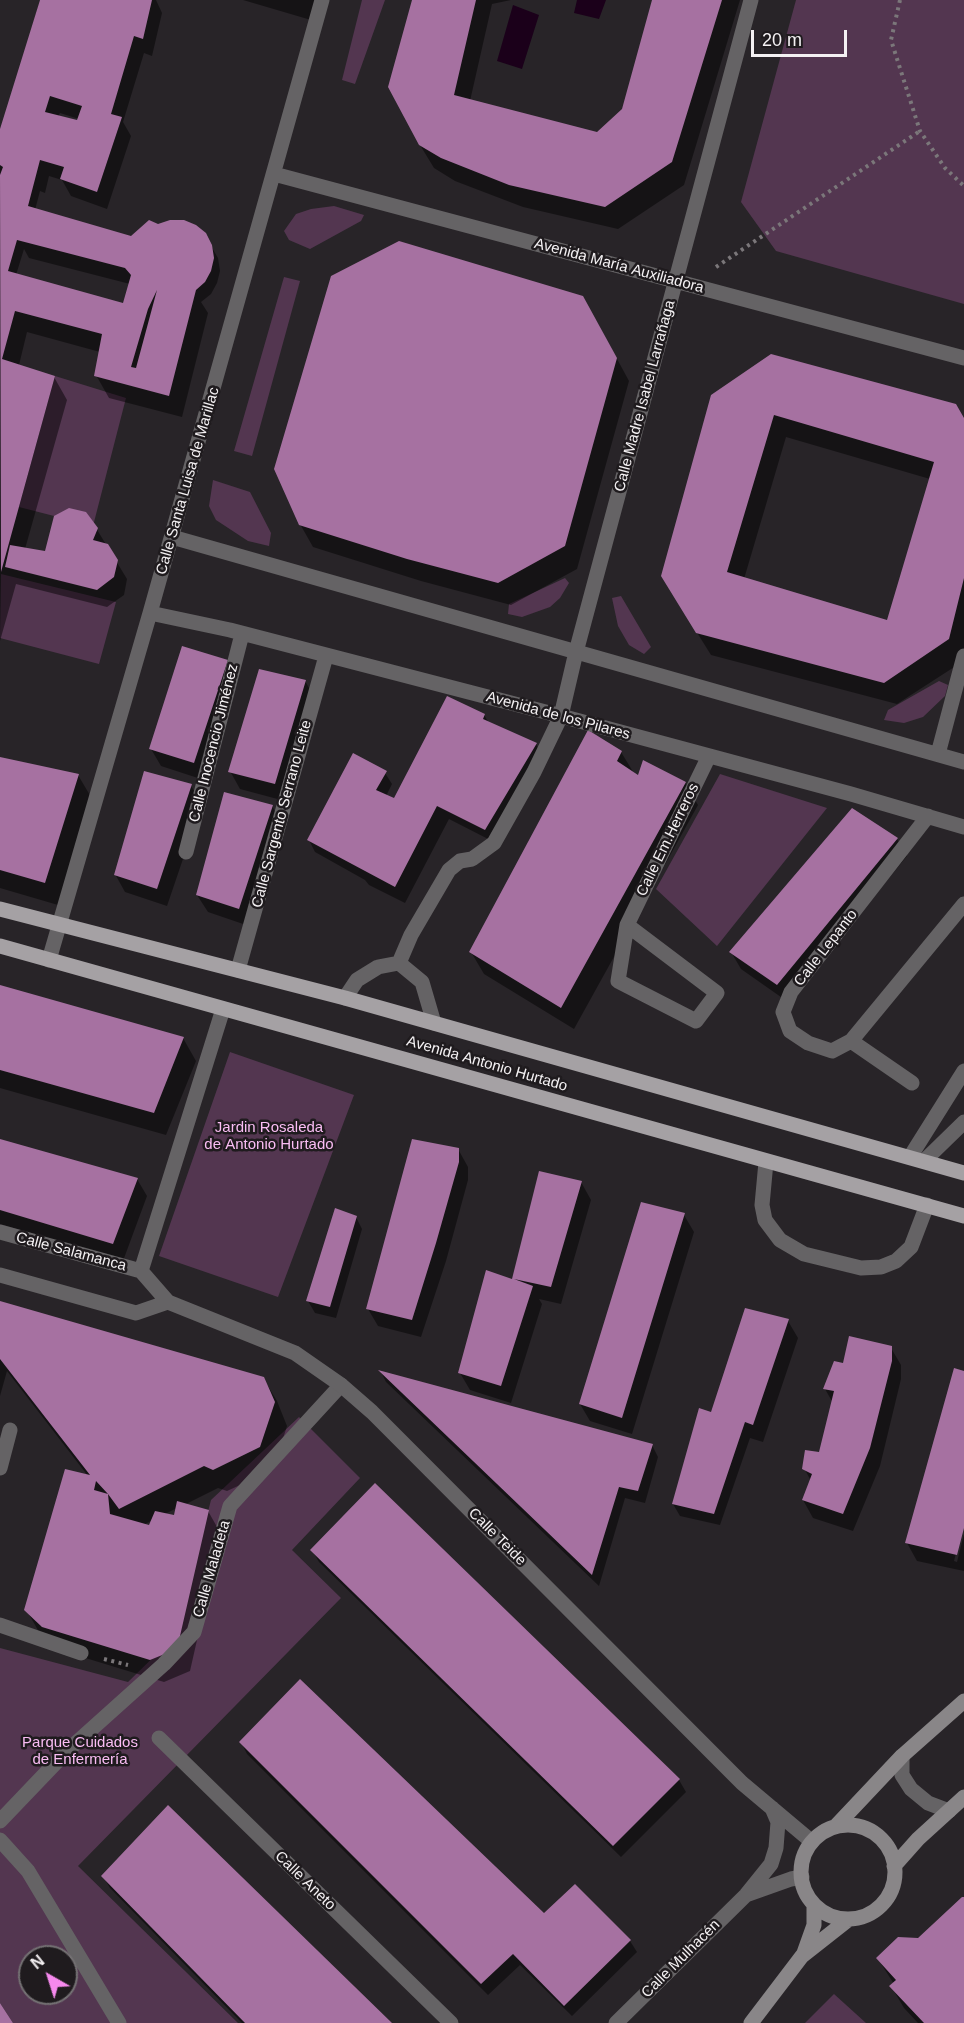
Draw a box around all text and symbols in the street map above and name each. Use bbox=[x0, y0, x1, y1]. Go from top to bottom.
scale bar bbox=[754, 18, 850, 56]
text: 20 m bbox=[762, 30, 802, 50]
street label: Avenida María Auxiliadora bbox=[532, 235, 706, 297]
street label: Calle Madre Isabel Larrañaga bbox=[611, 298, 679, 494]
street label: Calle Santa Luisa de Marillac bbox=[153, 385, 223, 577]
street label: Calle Inocencio Jiménez bbox=[186, 662, 242, 824]
street label: Avenida de los Pilares bbox=[484, 688, 632, 744]
street label: Calle Sargento Serrano Leite bbox=[248, 718, 316, 910]
street label: Calle Em.Herreros bbox=[633, 781, 703, 899]
street label: Calle Lepanto bbox=[790, 906, 862, 990]
street label: Avenida Antonio Hurtado bbox=[404, 1032, 570, 1096]
park label: Jardin Rosaleda de Antonio Hurtado bbox=[204, 1119, 334, 1154]
street label: Calle Salamanca bbox=[14, 1229, 128, 1275]
street label: Calle Teide bbox=[464, 1504, 530, 1570]
street label: Calle Maladeta bbox=[190, 1518, 234, 1620]
park label: Parque Cuidados de Enfermería bbox=[22, 1734, 138, 1769]
street label: Calle Aneto bbox=[271, 1848, 339, 1914]
street label: Calle Mulhacén bbox=[638, 1916, 724, 2002]
north arrow bbox=[18, 1945, 78, 2005]
text: N bbox=[28, 1952, 47, 1972]

